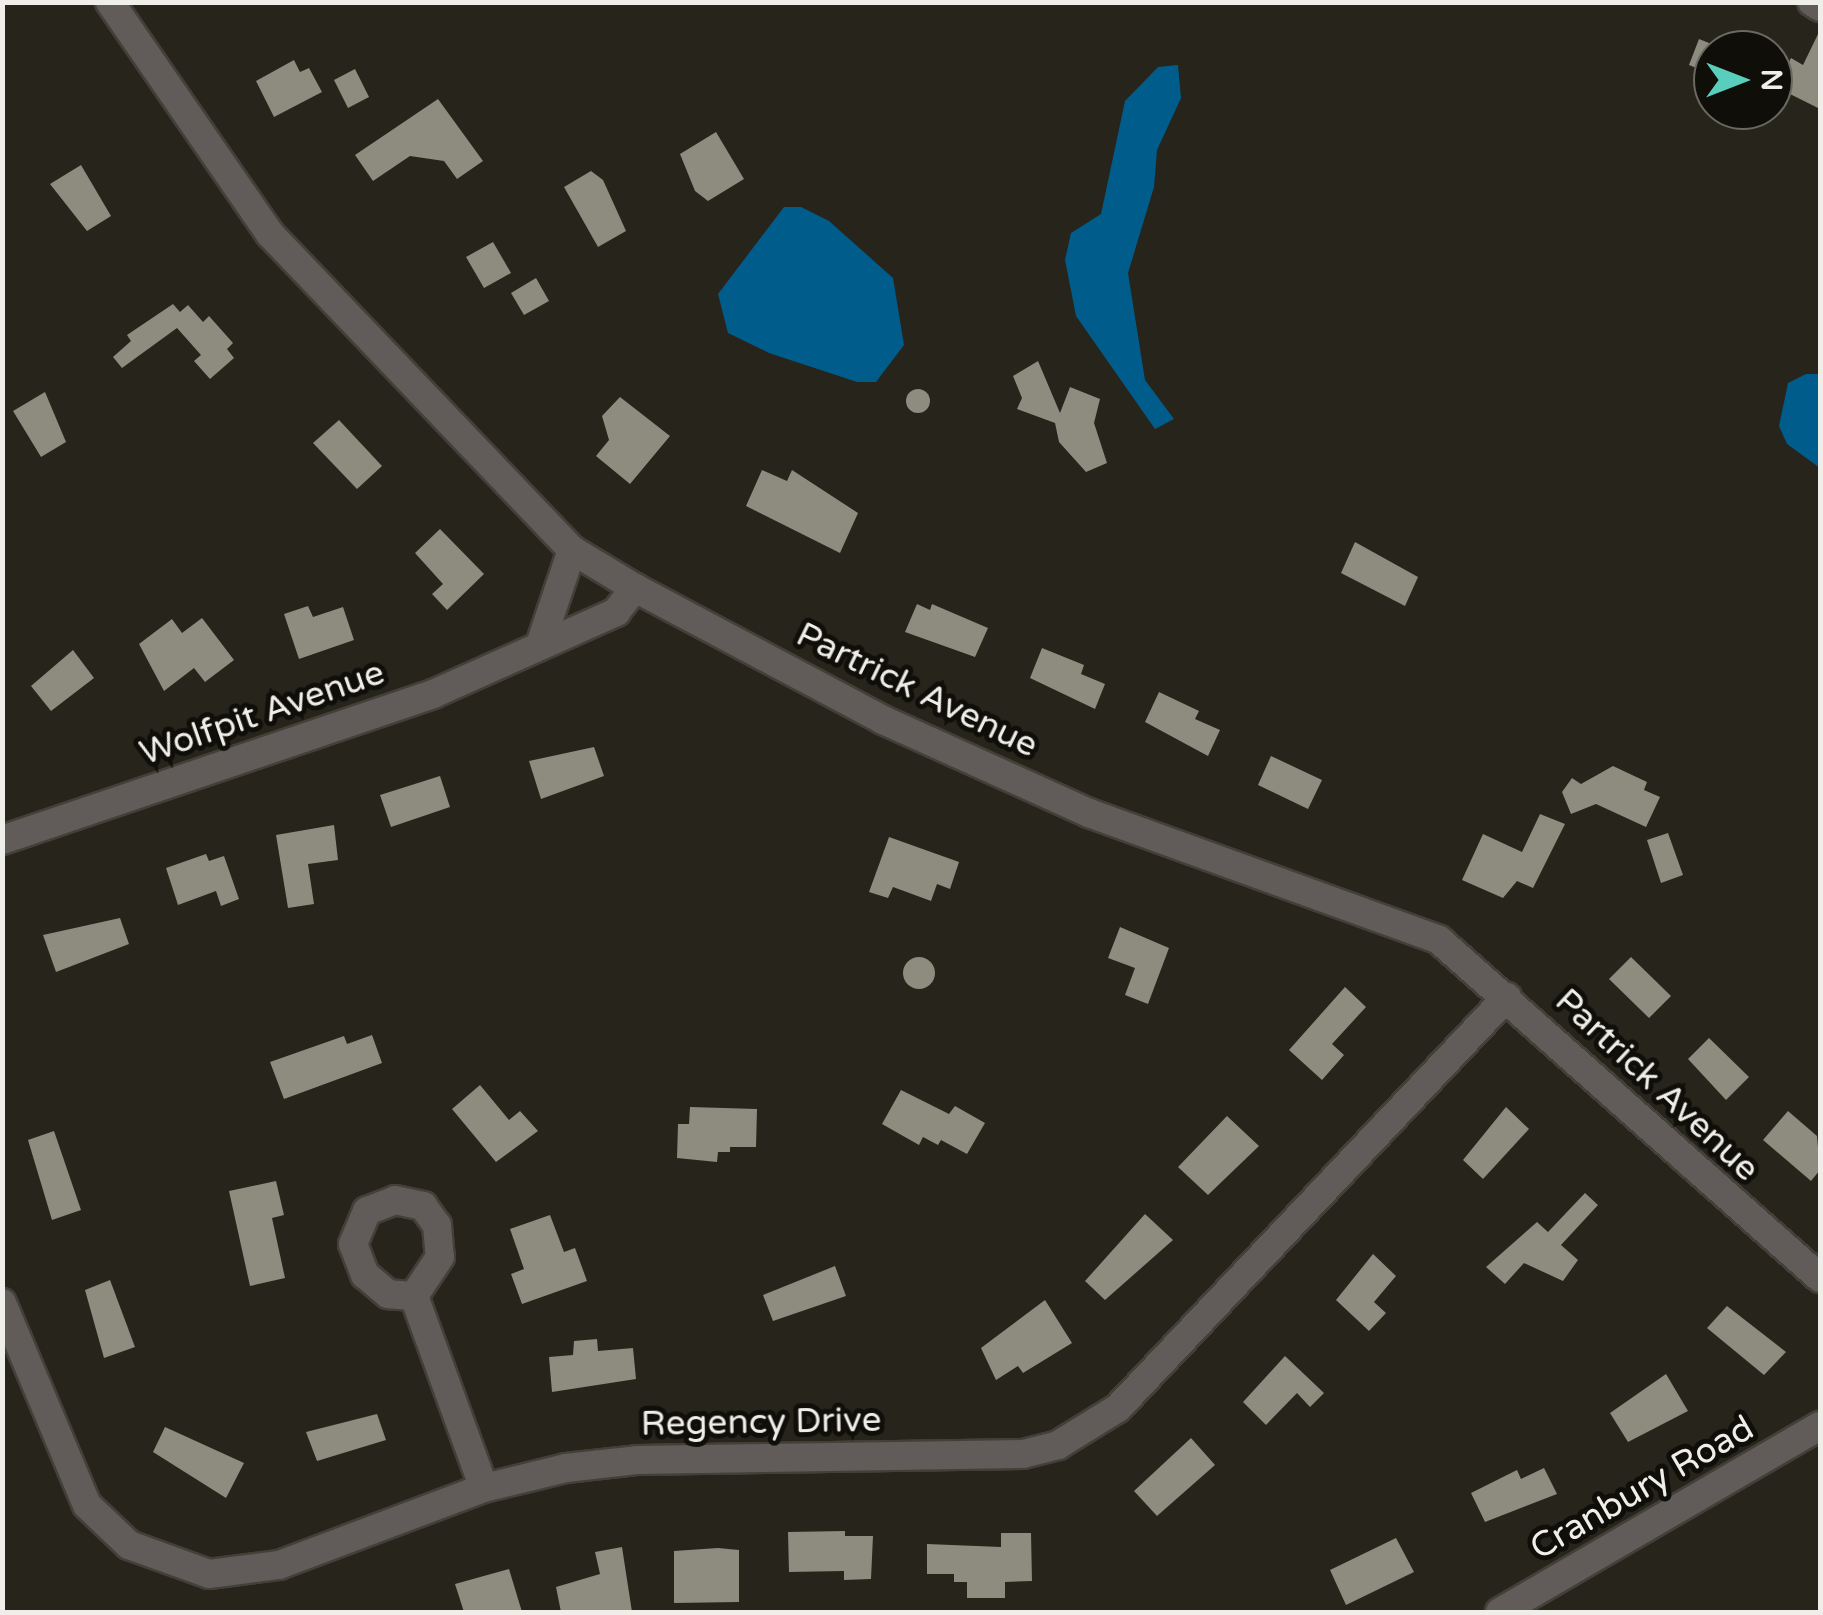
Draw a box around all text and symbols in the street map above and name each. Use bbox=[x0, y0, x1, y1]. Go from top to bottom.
north arrow bbox=[1693, 30, 1793, 130]
text: N bbox=[1754, 69, 1788, 91]
street label: Partrick Avenue bbox=[789, 613, 1045, 767]
street label: Wolfpit Avenue bbox=[134, 652, 390, 774]
street label: Partrick Avenue bbox=[1546, 980, 1768, 1190]
street label: Regency Drive bbox=[640, 1399, 882, 1445]
street label: Cranbury Road bbox=[1523, 1407, 1761, 1569]

